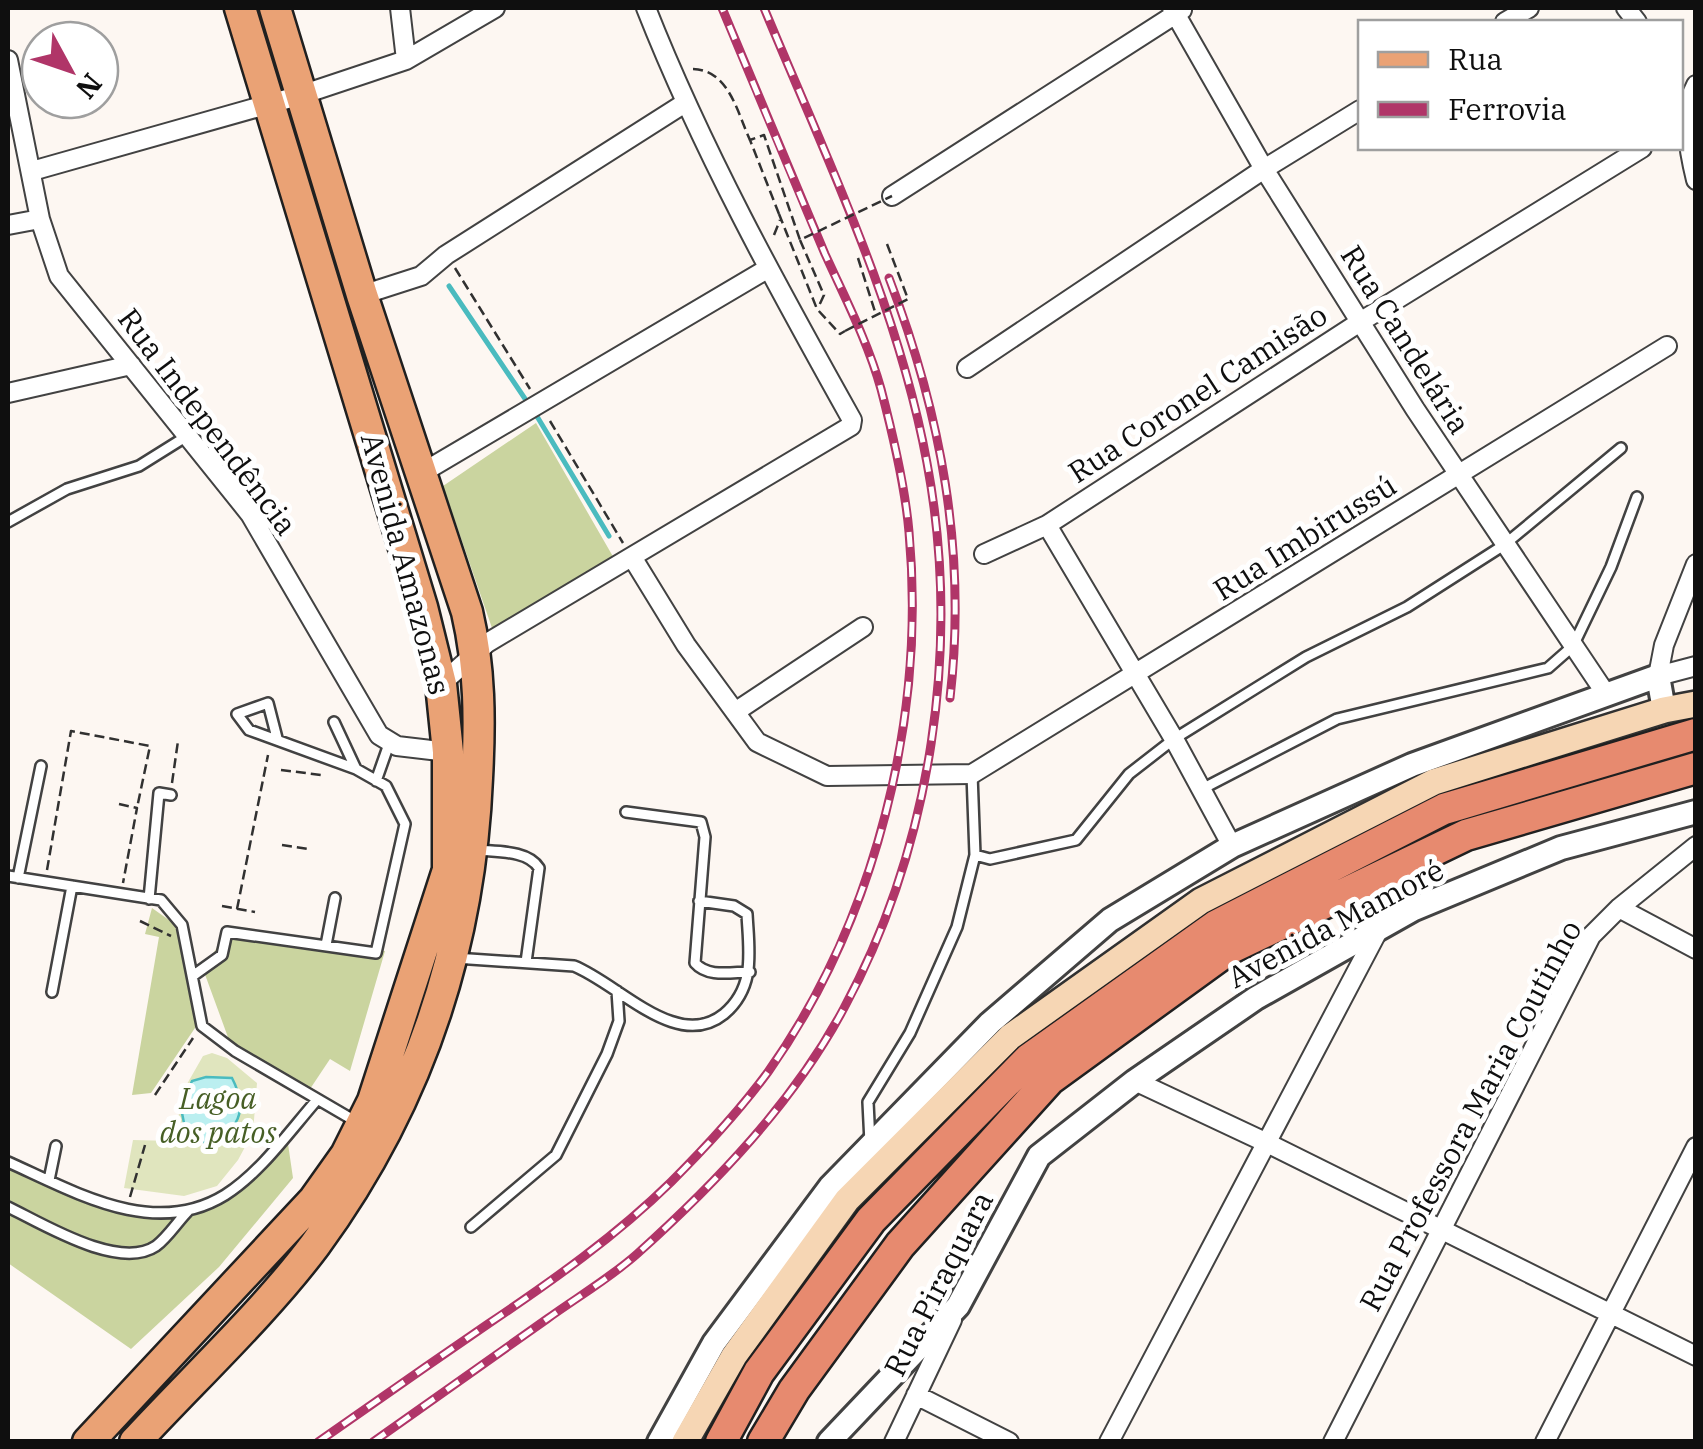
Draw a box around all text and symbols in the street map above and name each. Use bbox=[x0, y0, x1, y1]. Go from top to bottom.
north arrow bbox=[20, 20, 120, 120]
legend bbox=[1358, 20, 1683, 150]
text: Rua bbox=[1448, 39, 1503, 78]
text: N bbox=[68, 66, 111, 107]
text: Ferrovia bbox=[1448, 89, 1567, 128]
street label: Rua Candelária bbox=[1333, 238, 1480, 441]
street label: Rua Coronel Camisão bbox=[1060, 294, 1334, 491]
street label: Rua Independência bbox=[110, 300, 306, 542]
street label: Avenida Amazonas bbox=[353, 428, 460, 699]
street label: Rua Imbirussú bbox=[1205, 465, 1403, 608]
street label: Avenida Mamoré bbox=[1221, 849, 1450, 996]
street label: Rua Professora Maria Coutinho bbox=[1350, 913, 1590, 1318]
park label: Lagoa dos patos bbox=[159, 1078, 277, 1151]
street label: Rua Piraquara bbox=[874, 1184, 1001, 1382]

